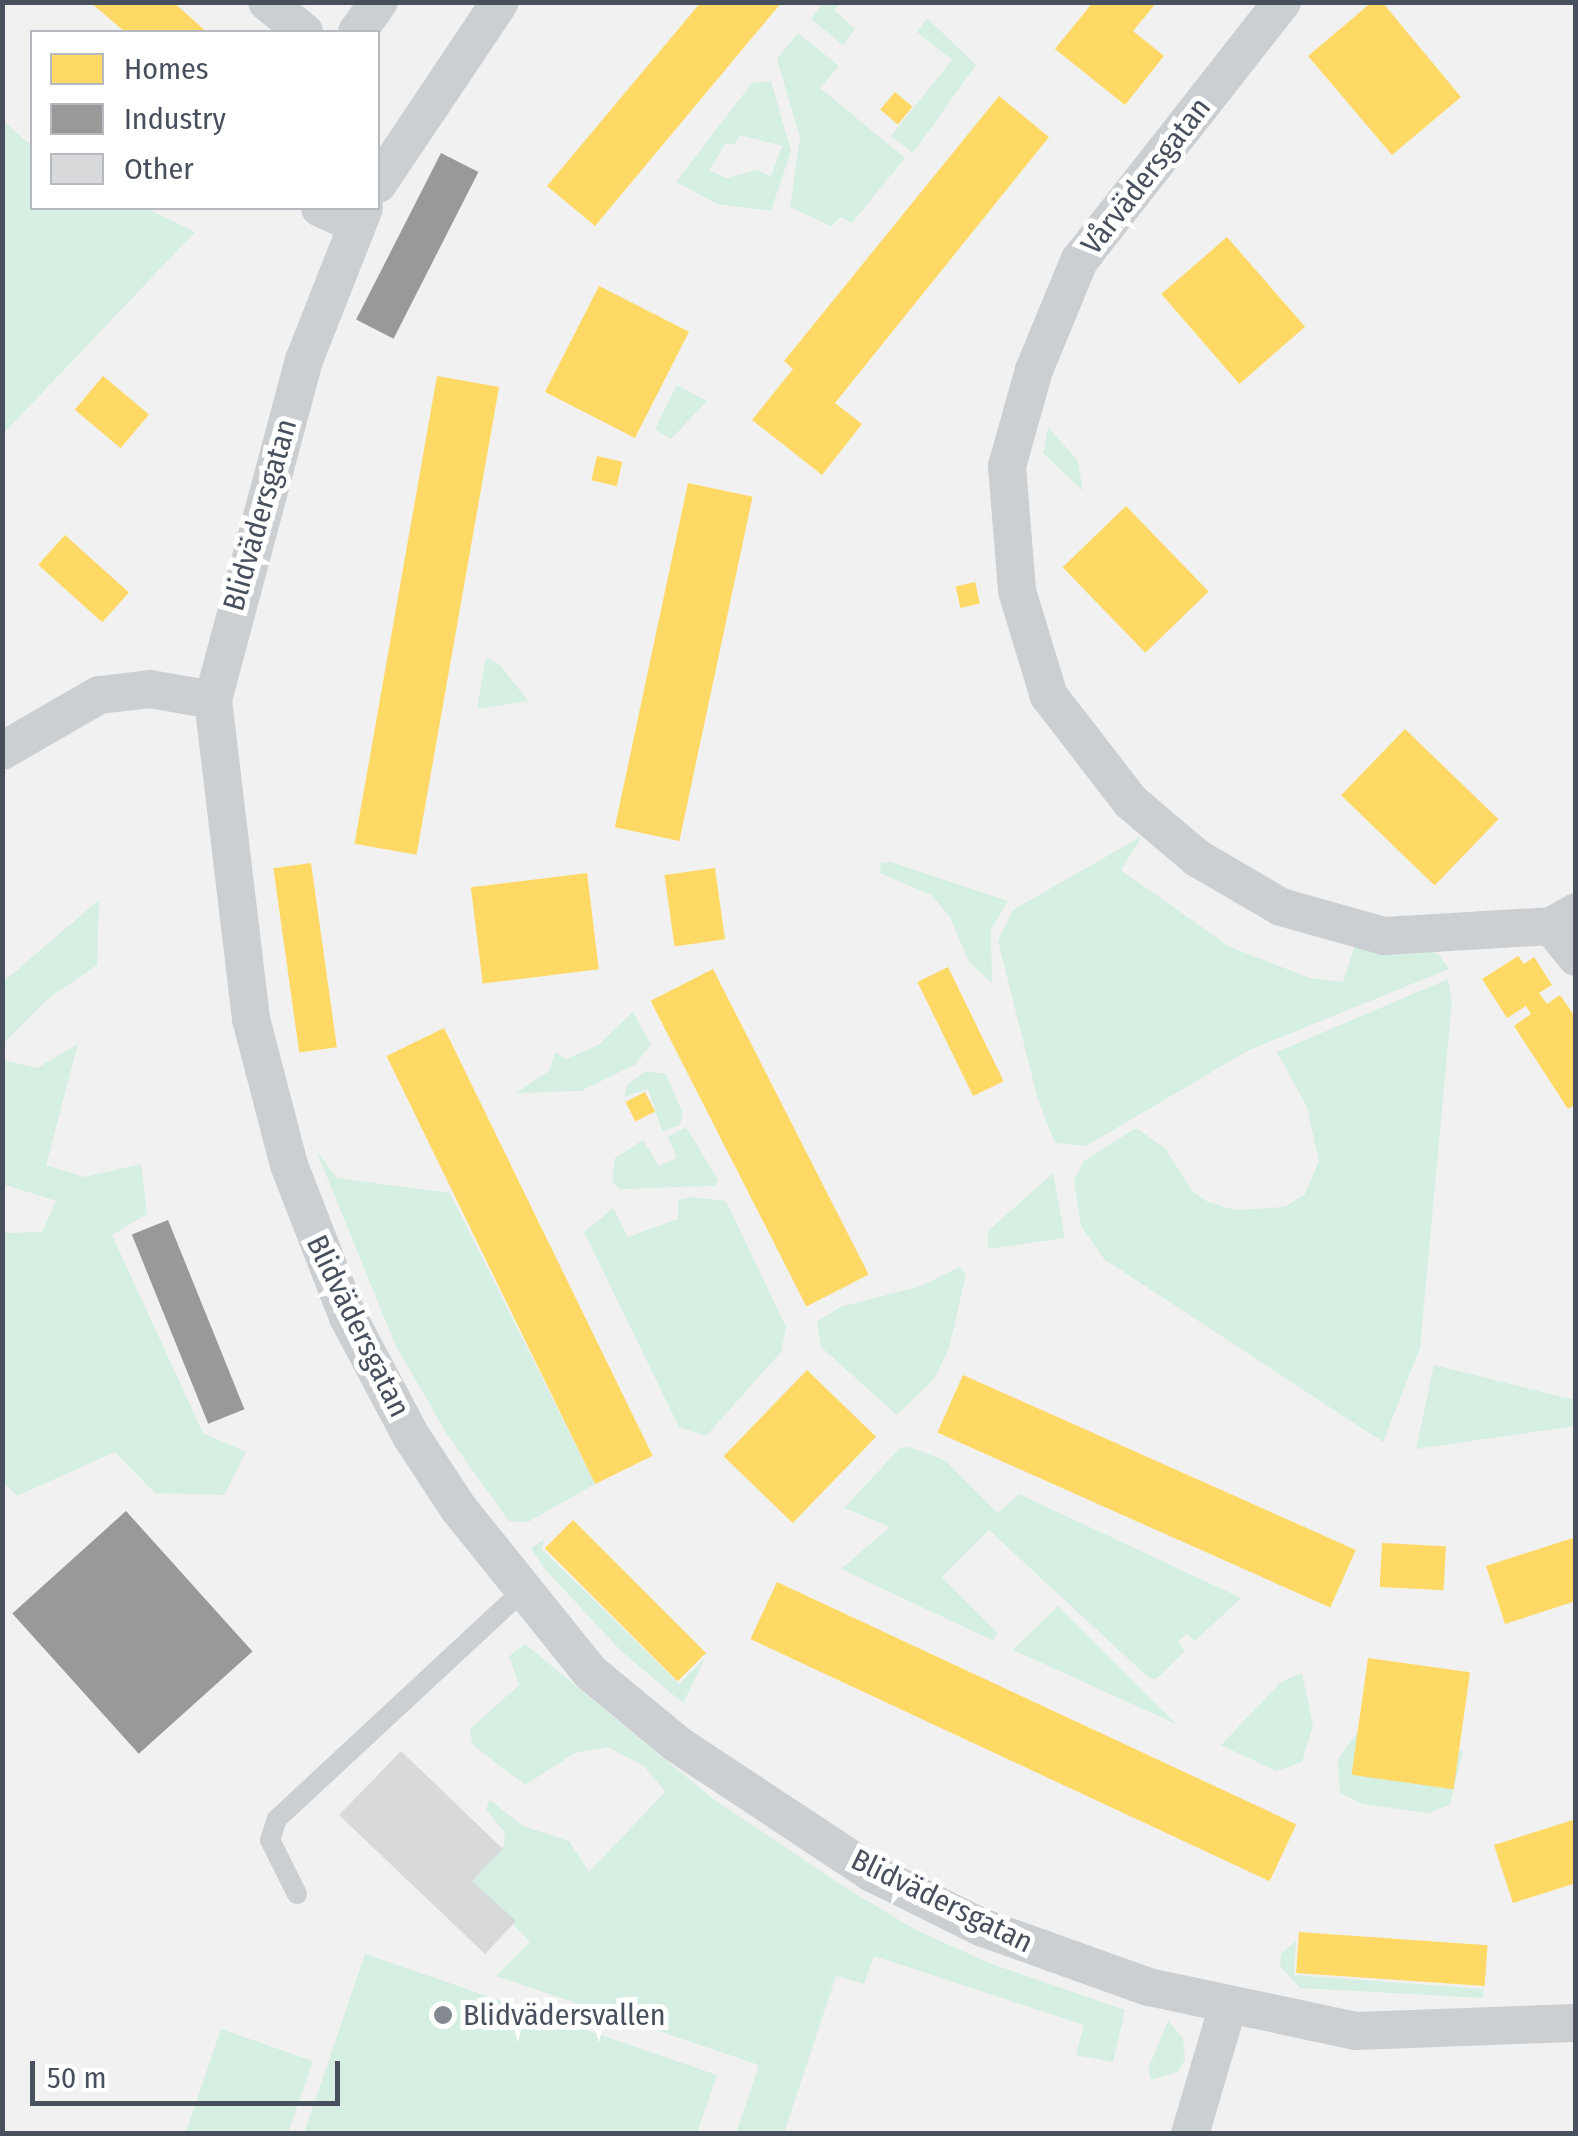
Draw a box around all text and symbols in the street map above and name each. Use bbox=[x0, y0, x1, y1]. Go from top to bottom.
legend bbox=[30, 30, 380, 210]
text: Homes bbox=[124, 51, 209, 87]
street label: Vårvädersgatan bbox=[1074, 90, 1218, 262]
text: Industry bbox=[124, 101, 226, 137]
text: Other bbox=[124, 151, 194, 187]
street label: Blidvädersgatan bbox=[215, 415, 305, 615]
street label: Blidvädersgatan bbox=[298, 1229, 418, 1423]
street label: Blidvädersgatan bbox=[845, 1841, 1039, 1961]
place label: Blidvädersvallen bbox=[463, 1997, 666, 2033]
marker: Blidvädersvallen bbox=[432, 2004, 454, 2026]
scale bar bbox=[35, 2041, 345, 2103]
text: 50 m bbox=[47, 2060, 107, 2096]

